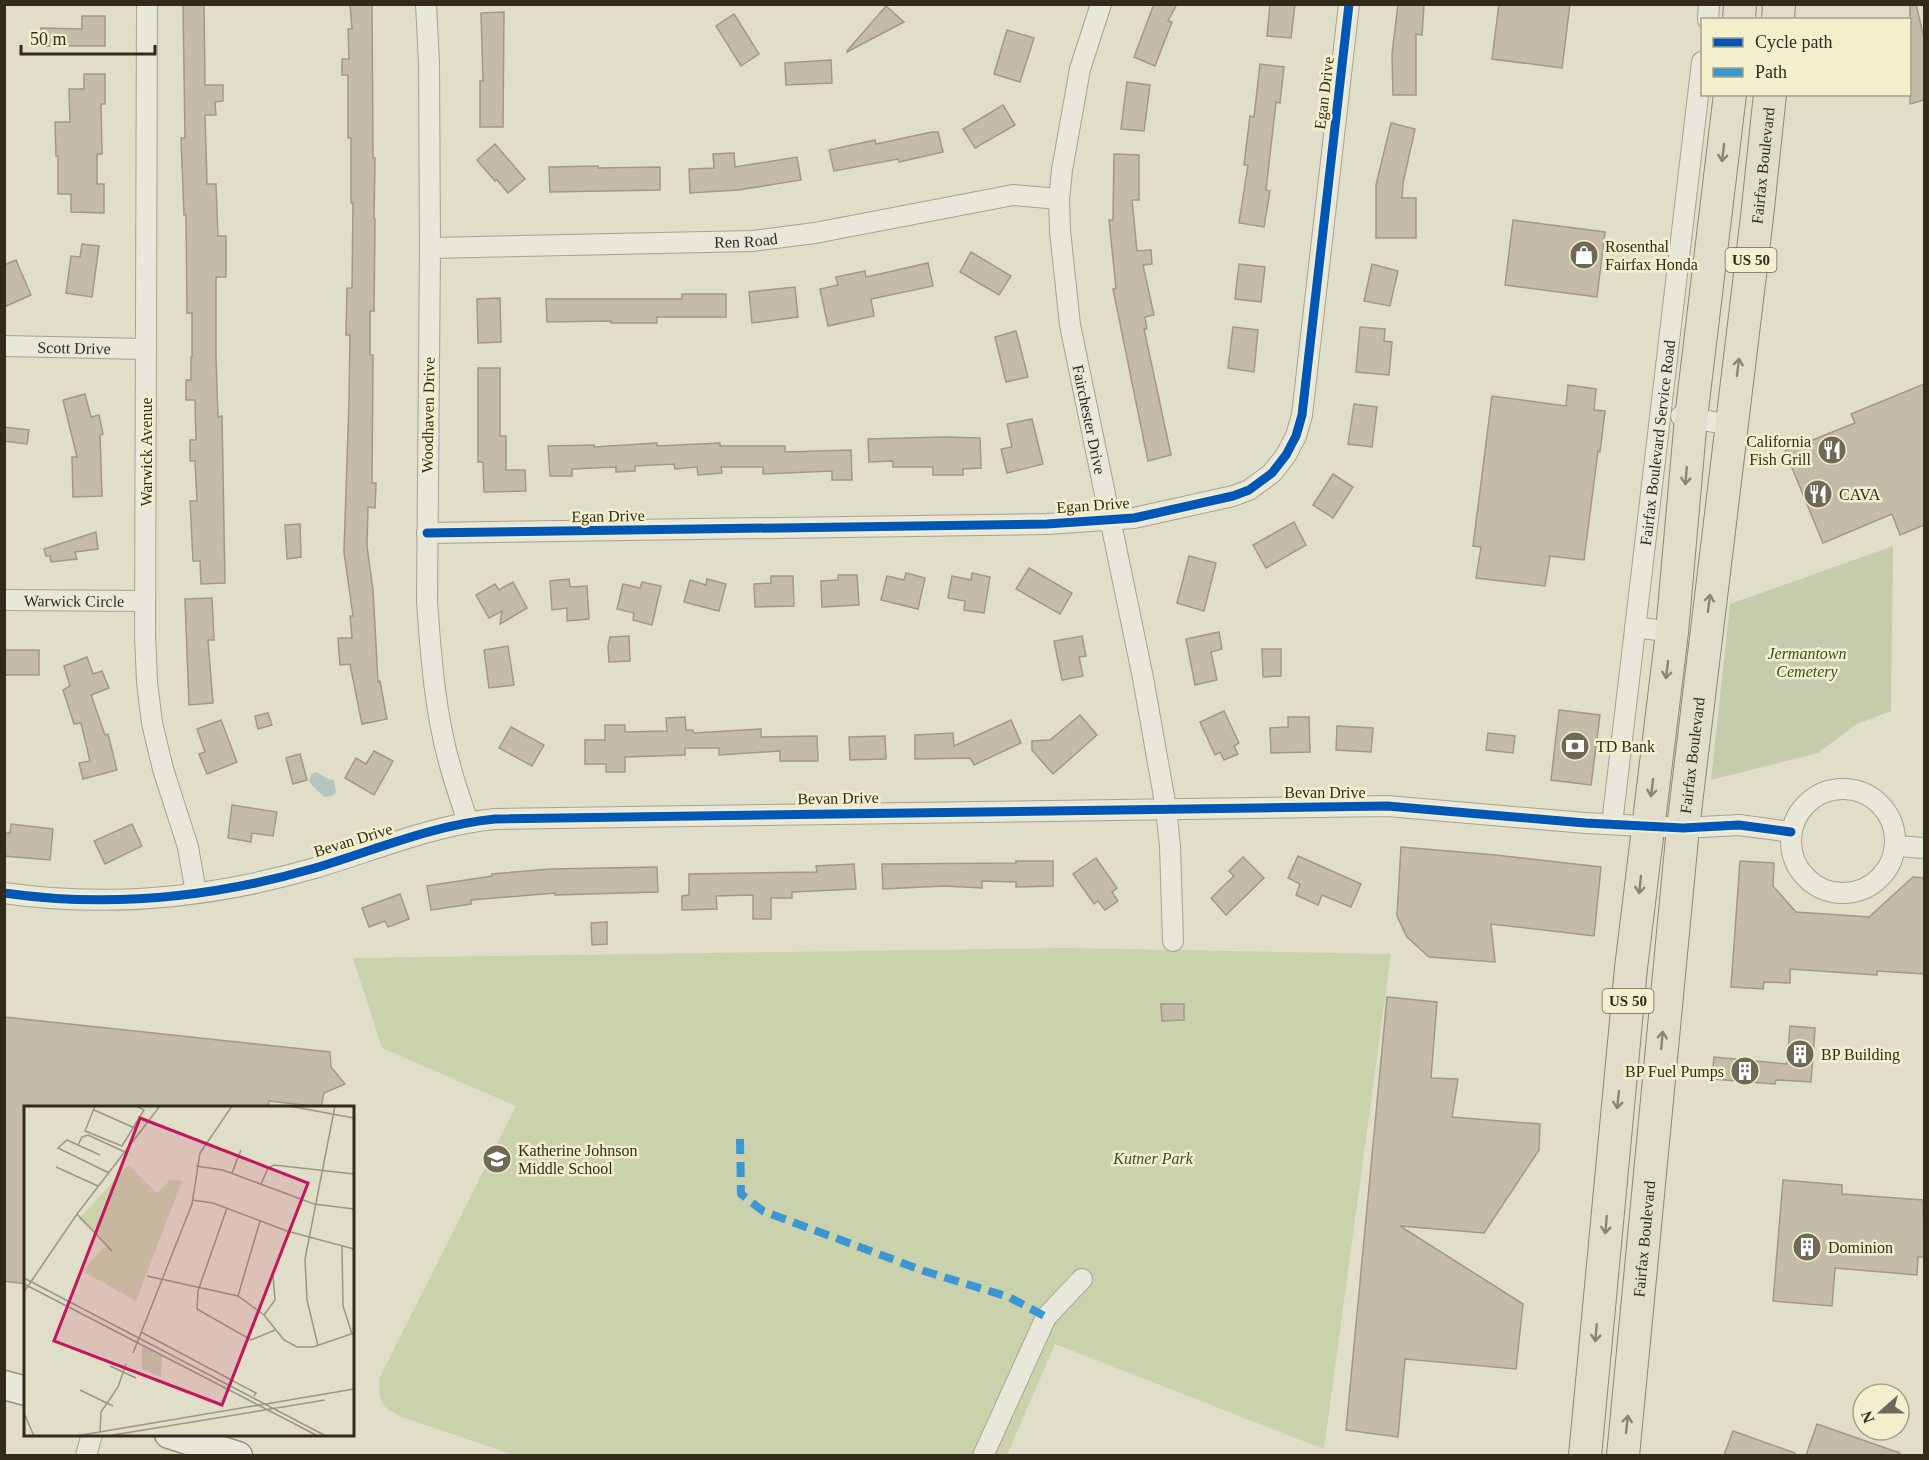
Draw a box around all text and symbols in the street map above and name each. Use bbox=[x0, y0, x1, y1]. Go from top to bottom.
scale bar bbox=[21, 18, 154, 56]
legend bbox=[1701, 18, 1911, 96]
text: 50 m bbox=[30, 29, 67, 49]
text: Cycle path bbox=[1755, 32, 1832, 52]
street label: Egan Drive bbox=[1311, 56, 1338, 131]
text: Path bbox=[1755, 62, 1787, 82]
street label: Fairfax Boulevard bbox=[1748, 107, 1777, 225]
one-way arrow bbox=[1717, 142, 1728, 162]
street label: Ren Road bbox=[714, 229, 779, 250]
place label: Rosenthal Fairfax Honda bbox=[1605, 238, 1698, 273]
shop icon: Rosenthal Fairfax Honda bbox=[1568, 239, 1600, 271]
road number: US 50 bbox=[1726, 248, 1776, 272]
street label: Scott Drive bbox=[37, 338, 111, 357]
street label: Fairfax Boulevard Service Road bbox=[1636, 339, 1678, 546]
street label: Woodhaven Drive bbox=[418, 357, 438, 473]
one-way arrow bbox=[1732, 357, 1743, 377]
street label: Fairchester Drive bbox=[1070, 363, 1109, 476]
street label: Warwick Avenue bbox=[138, 397, 155, 507]
place label: California Fish Grill bbox=[1746, 433, 1812, 468]
restaurant icon: California Fish Grill bbox=[1816, 434, 1848, 466]
one-way arrow bbox=[1680, 466, 1691, 486]
restaurant icon: CAVA bbox=[1802, 478, 1834, 510]
place label: CAVA bbox=[1839, 486, 1881, 503]
street label: Egan Drive bbox=[1056, 494, 1130, 517]
street label: Egan Drive bbox=[571, 507, 645, 526]
street label: Warwick Circle bbox=[24, 592, 124, 609]
one-way arrow bbox=[1704, 594, 1715, 613]
park label: Jermantown Cemetery bbox=[1767, 645, 1847, 681]
one-way arrow bbox=[1661, 660, 1672, 680]
street label: Fairfax Boulevard bbox=[1676, 696, 1707, 814]
bank icon: TD Bank bbox=[1559, 730, 1591, 762]
place label: TD Bank bbox=[1596, 738, 1655, 755]
one-way arrow bbox=[1646, 777, 1657, 797]
street label: Bevan Drive bbox=[1284, 784, 1366, 801]
street label: Bevan Drive bbox=[797, 789, 879, 807]
street label: Bevan Drive bbox=[312, 820, 394, 860]
one-way arrow bbox=[1634, 874, 1645, 894]
road number: US 50 bbox=[1602, 989, 1654, 1013]
one-way arrow bbox=[1657, 1030, 1668, 1050]
building icon: BP Building bbox=[1784, 1038, 1816, 1070]
place label: BP Building bbox=[1821, 1046, 1900, 1064]
building icon: BP Fuel Pumps bbox=[1729, 1055, 1761, 1087]
place label: BP Fuel Pumps bbox=[1625, 1063, 1724, 1081]
one-way arrow bbox=[1612, 1089, 1623, 1109]
inset map bbox=[24, 1106, 354, 1436]
place label: Katherine Johnson Middle School bbox=[518, 1142, 638, 1177]
school or university icon: Katherine Johnson Middle School bbox=[481, 1143, 513, 1175]
park label: Kutner Park bbox=[1112, 1150, 1194, 1167]
street label: Fairfax Boulevard bbox=[1630, 1180, 1658, 1298]
one-way arrow bbox=[1600, 1214, 1611, 1234]
building icon: Dominion bbox=[1791, 1231, 1823, 1263]
place label: Dominion bbox=[1828, 1239, 1893, 1256]
one-way arrow bbox=[1590, 1322, 1601, 1342]
north arrow bbox=[1851, 1382, 1911, 1442]
text: N bbox=[1857, 1408, 1877, 1426]
one-way arrow bbox=[1622, 1414, 1633, 1434]

